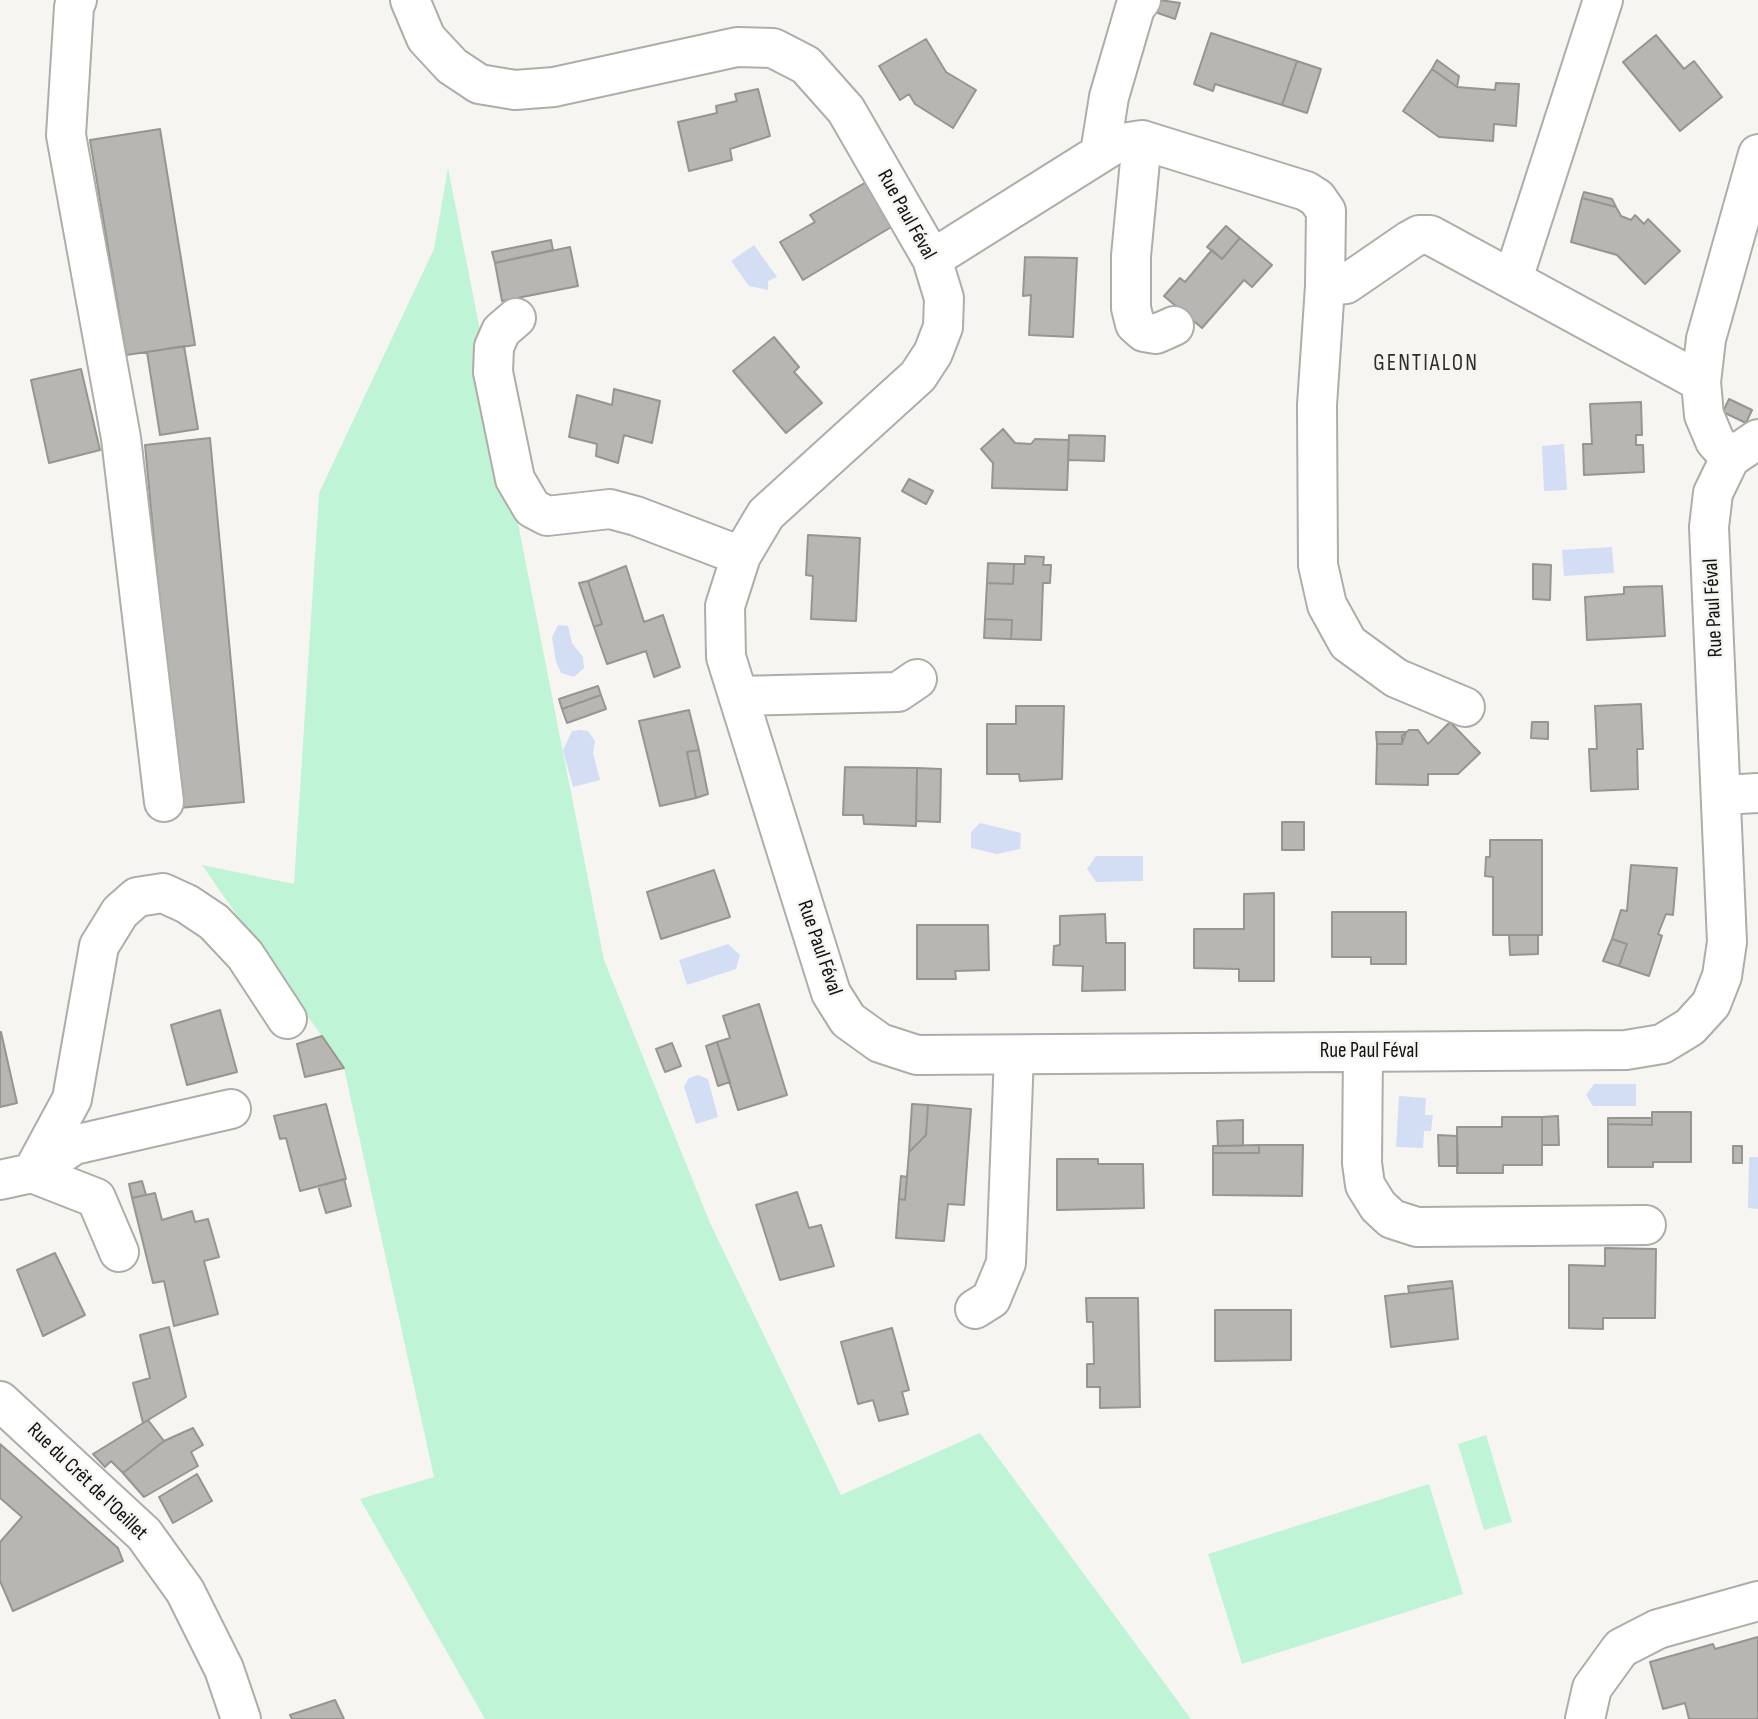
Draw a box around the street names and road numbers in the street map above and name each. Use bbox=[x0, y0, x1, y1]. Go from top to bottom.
street label: Rue Paul Féval bbox=[871, 166, 941, 264]
street label: Rue Paul Féval bbox=[1699, 558, 1729, 658]
street label: Rue Paul Féval bbox=[791, 897, 847, 999]
street label: Rue Paul Féval bbox=[1320, 1039, 1418, 1065]
street label: Rue du Crêt de l'Oeillet bbox=[21, 1418, 153, 1546]

